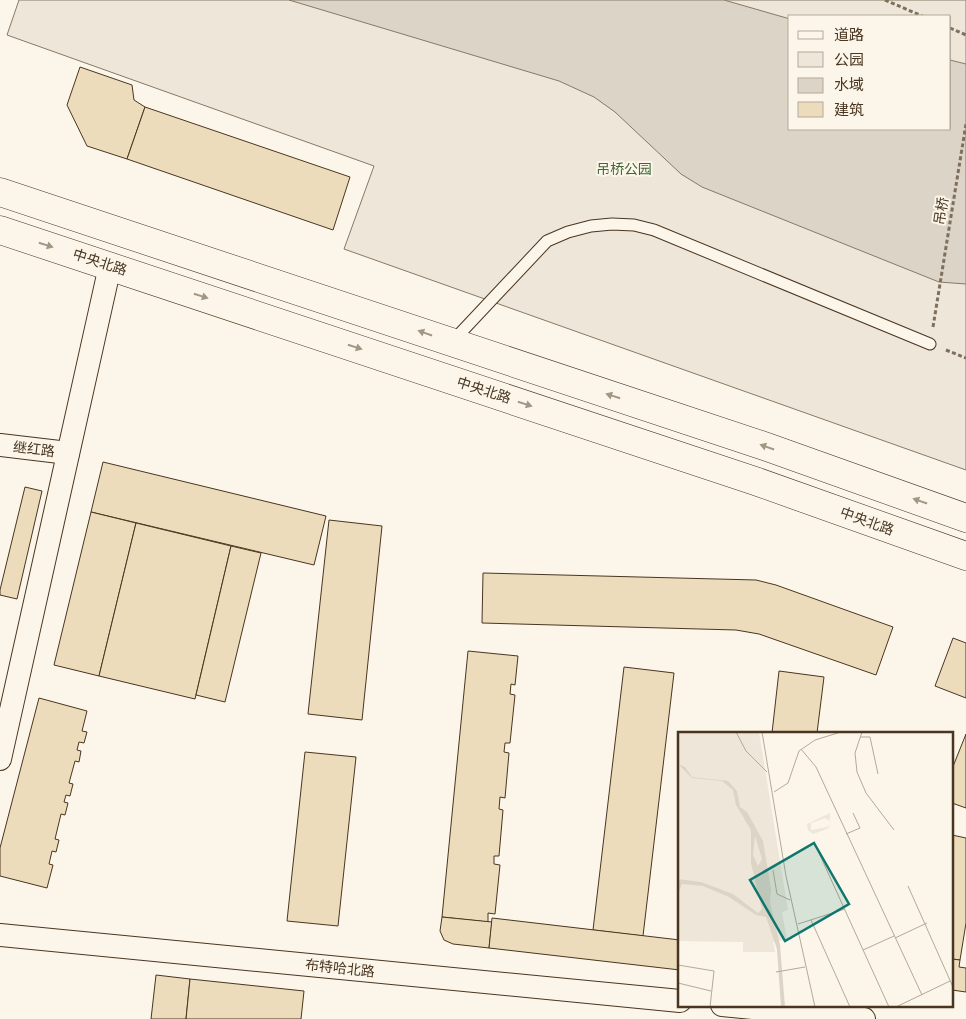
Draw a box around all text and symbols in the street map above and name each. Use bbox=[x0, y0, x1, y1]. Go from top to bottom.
legend bbox=[788, 15, 951, 130]
text: 道路 bbox=[834, 25, 864, 45]
text: 公园 bbox=[834, 50, 864, 70]
text: 水域 bbox=[834, 75, 864, 95]
text: 建筑 bbox=[834, 100, 864, 120]
park label: 吊桥公园 bbox=[596, 160, 652, 178]
street label: 吊桥 bbox=[930, 196, 952, 226]
one-way arrow bbox=[39, 241, 54, 249]
street label: 中央北路 bbox=[71, 245, 129, 279]
one-way arrow bbox=[193, 293, 208, 300]
one-way arrow bbox=[418, 329, 433, 336]
one-way arrow bbox=[347, 344, 362, 351]
street label: 中央北路 bbox=[455, 373, 513, 407]
one-way arrow bbox=[605, 392, 620, 399]
one-way arrow bbox=[518, 401, 533, 409]
street label: 继红路 bbox=[12, 438, 56, 460]
one-way arrow bbox=[759, 443, 774, 451]
one-way arrow bbox=[912, 497, 927, 505]
street label: 中央北路 bbox=[838, 503, 896, 539]
inset map bbox=[678, 732, 954, 1006]
street label: 布特哈北路 bbox=[304, 955, 376, 981]

